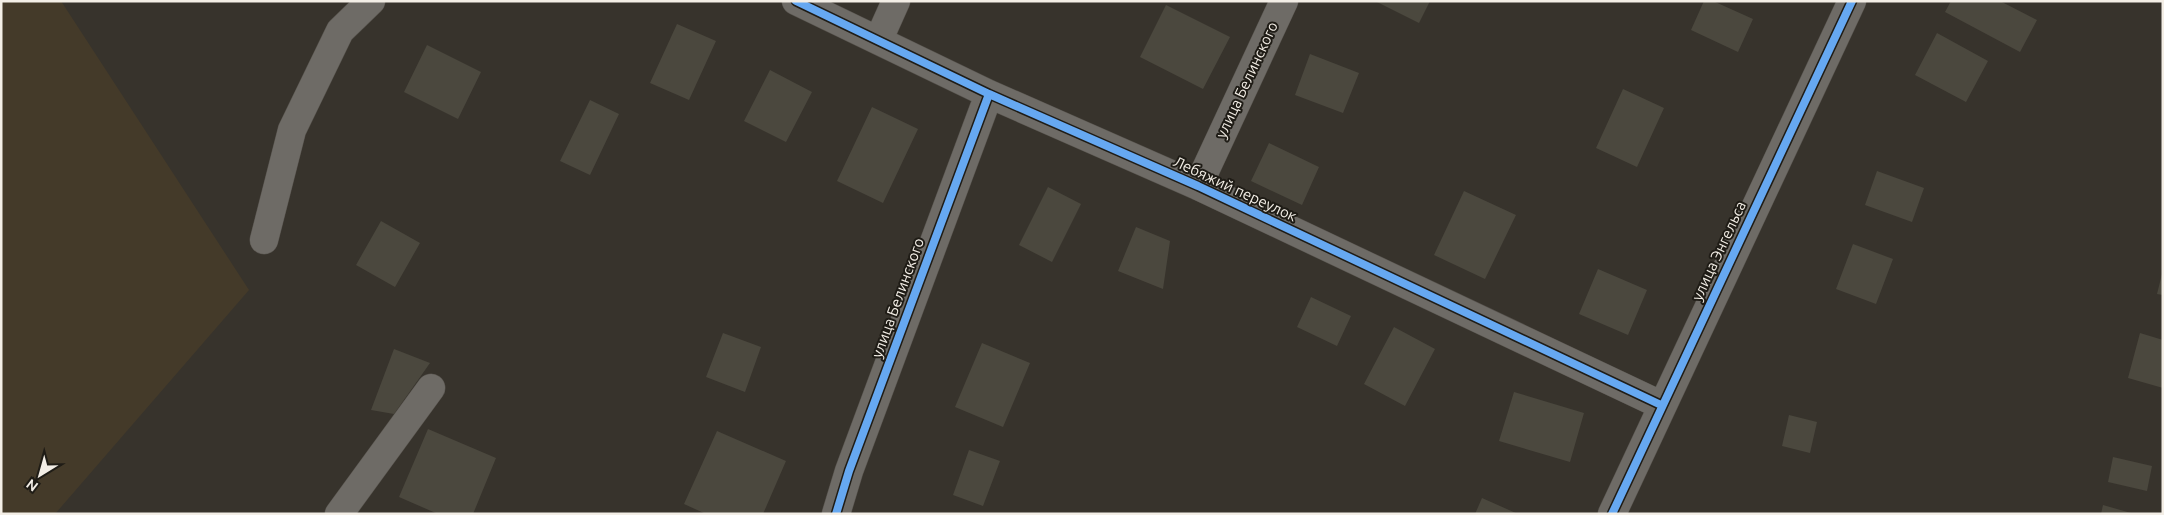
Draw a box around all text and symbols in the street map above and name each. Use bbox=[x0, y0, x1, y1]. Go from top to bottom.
street label: улица Белинского bbox=[1212, 19, 1281, 141]
street label: Лебяжий переулок bbox=[1171, 153, 1300, 225]
street label: улица Энгельса bbox=[1688, 198, 1749, 303]
street label: улица Белинского bbox=[868, 236, 927, 360]
north arrow bbox=[15, 450, 65, 500]
text: N bbox=[23, 476, 41, 495]

